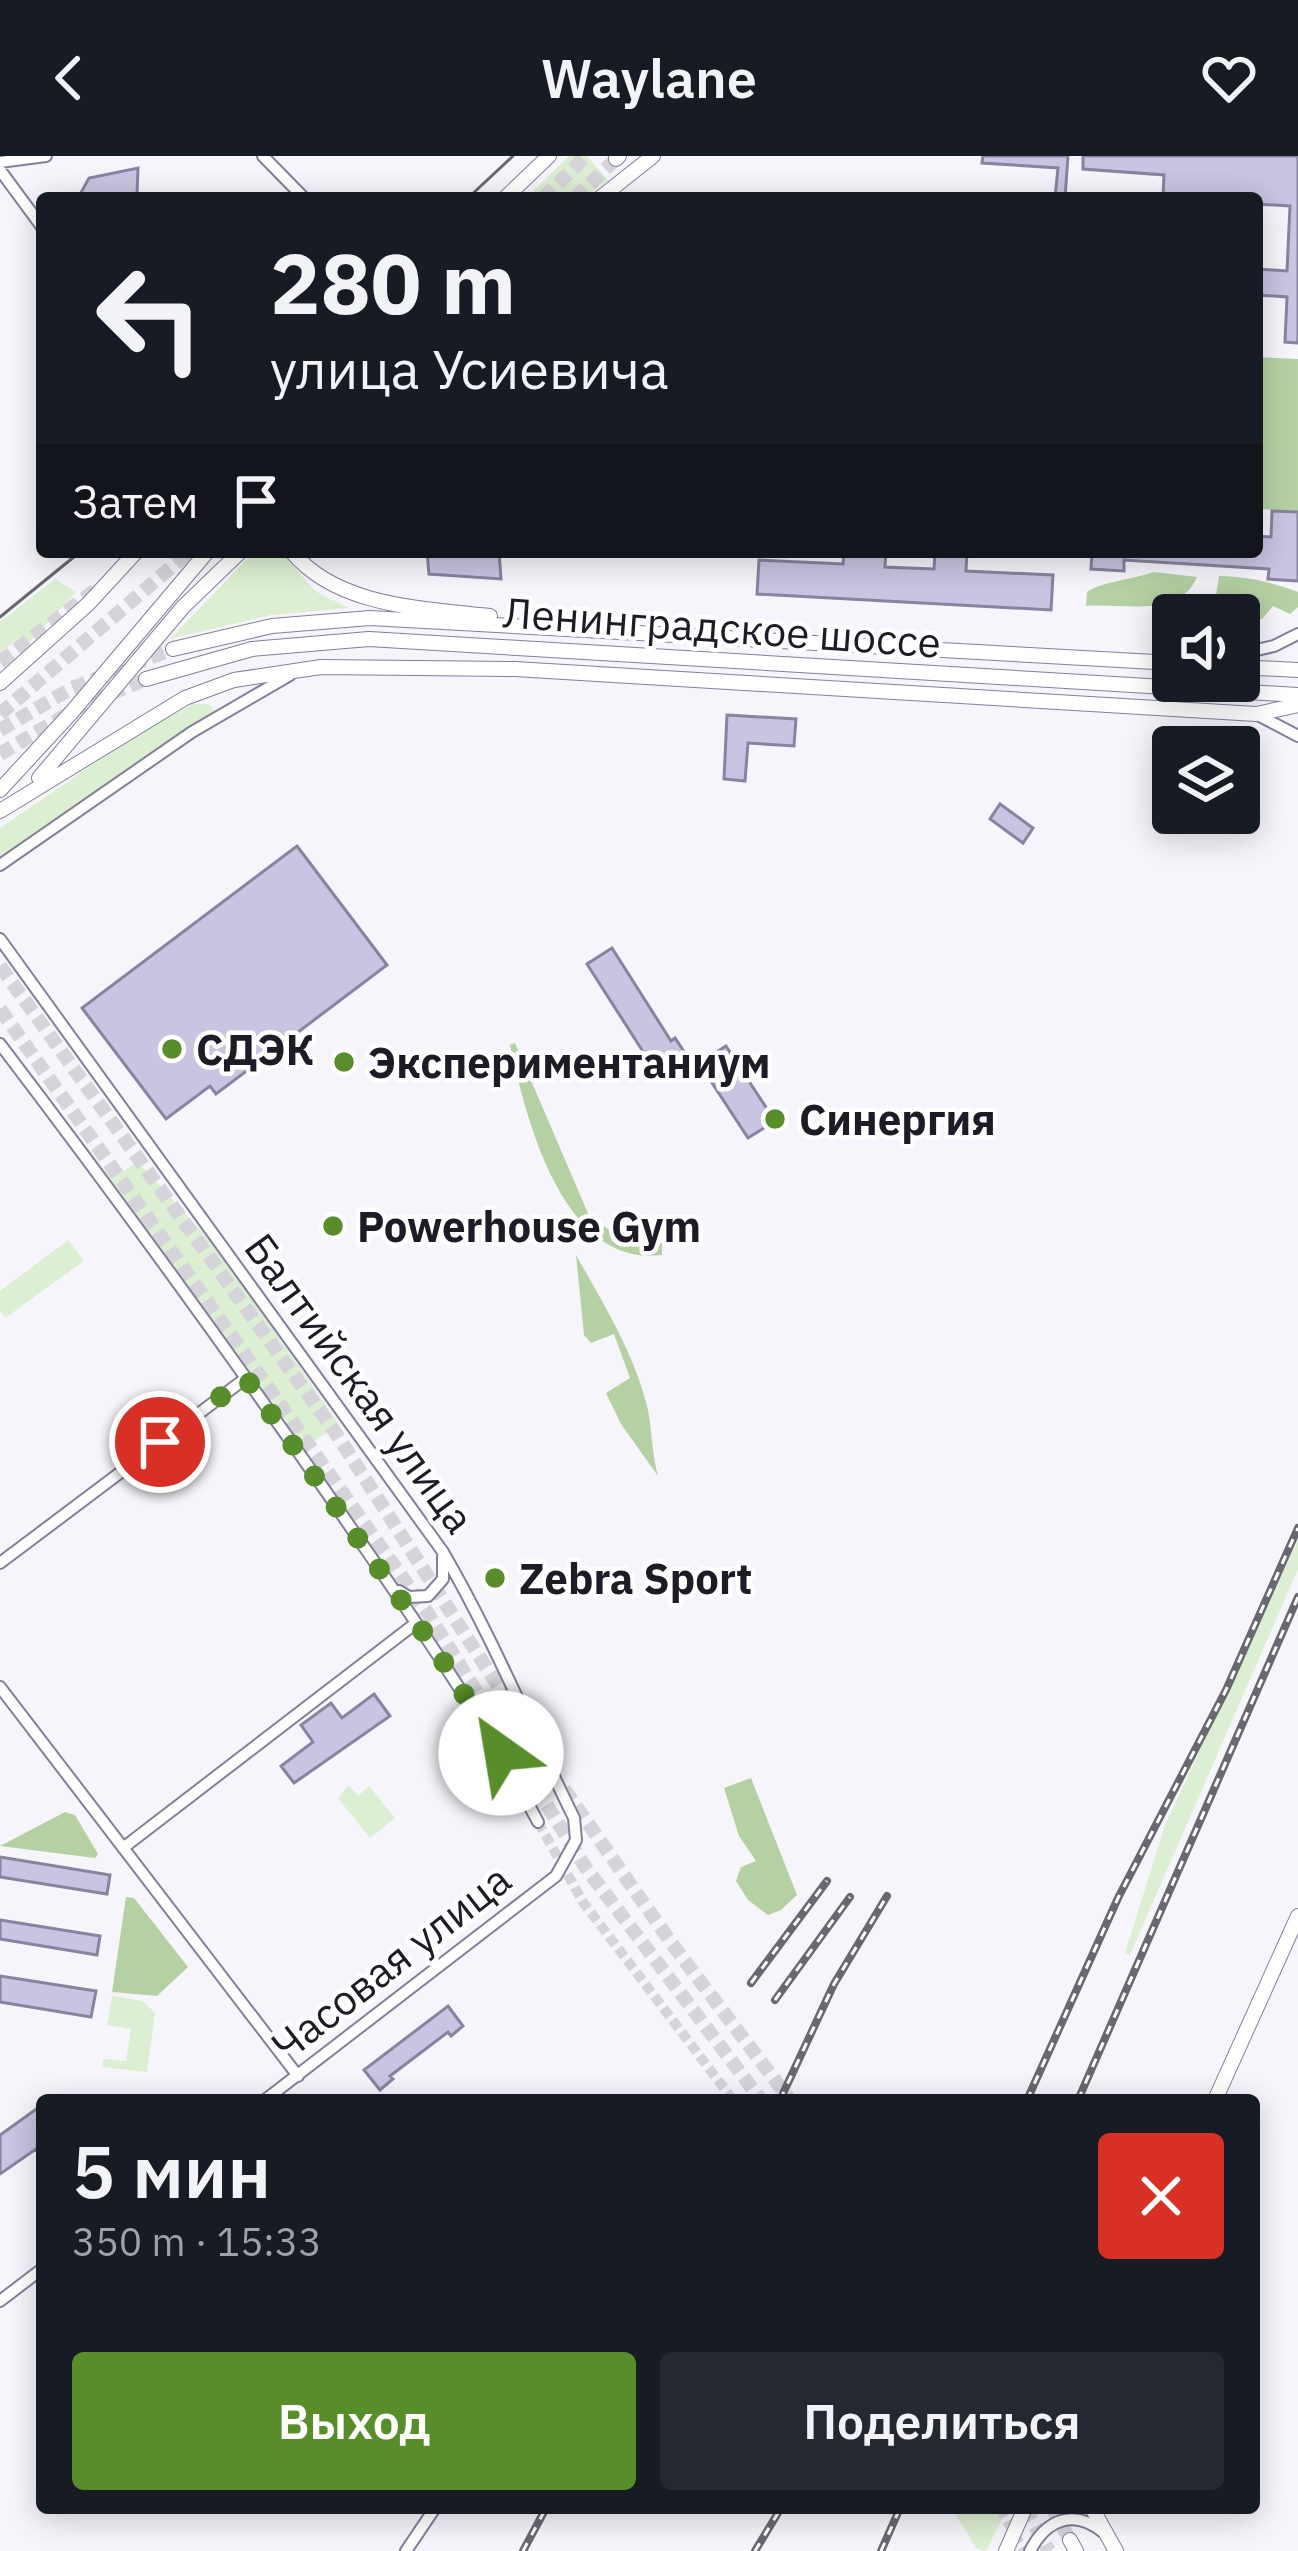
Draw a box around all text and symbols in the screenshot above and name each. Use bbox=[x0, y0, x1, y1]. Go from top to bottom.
text: Waylane bbox=[541, 43, 757, 113]
icon: back bbox=[36, 45, 102, 111]
icon: heart bbox=[1196, 45, 1262, 111]
text: 280 m bbox=[270, 228, 516, 337]
icon: left bbox=[72, 240, 228, 396]
text: улица Усиевича bbox=[270, 334, 669, 404]
icon: arrive bbox=[223, 468, 289, 534]
text: Затем bbox=[72, 472, 199, 530]
street label: Ленинградское шоссе bbox=[501, 584, 943, 670]
map controls bbox=[1152, 594, 1260, 834]
button: sound bbox=[1152, 594, 1260, 702]
button: layers bbox=[1152, 726, 1260, 834]
place label: СДЭК bbox=[196, 1022, 314, 1077]
place label: Экспериментаниум bbox=[368, 1035, 771, 1090]
marker: СДЭК bbox=[159, 1036, 185, 1062]
marker: Экспериментаниум bbox=[331, 1049, 357, 1075]
place label: Синергия bbox=[799, 1092, 996, 1147]
marker: Синергия bbox=[762, 1106, 788, 1132]
place label: Powerhouse Gym bbox=[357, 1199, 701, 1254]
marker: Powerhouse Gym bbox=[320, 1213, 346, 1239]
street label: Балтийская улица bbox=[233, 1222, 487, 1544]
pin bbox=[109, 1391, 211, 1493]
icon: arrive bbox=[127, 1409, 193, 1475]
place label: Zebra Sport bbox=[519, 1551, 752, 1606]
marker: Zebra Sport bbox=[482, 1565, 508, 1591]
position arrow bbox=[438, 1690, 564, 1816]
street label: Часовая улица bbox=[260, 1852, 522, 2072]
text: 5 мин bbox=[72, 2124, 271, 2218]
button: close bbox=[1098, 2133, 1224, 2259]
text: 350 m · 15:33 bbox=[72, 2216, 322, 2267]
button: Выход bbox=[72, 2352, 636, 2490]
button: Поделиться bbox=[660, 2352, 1224, 2490]

